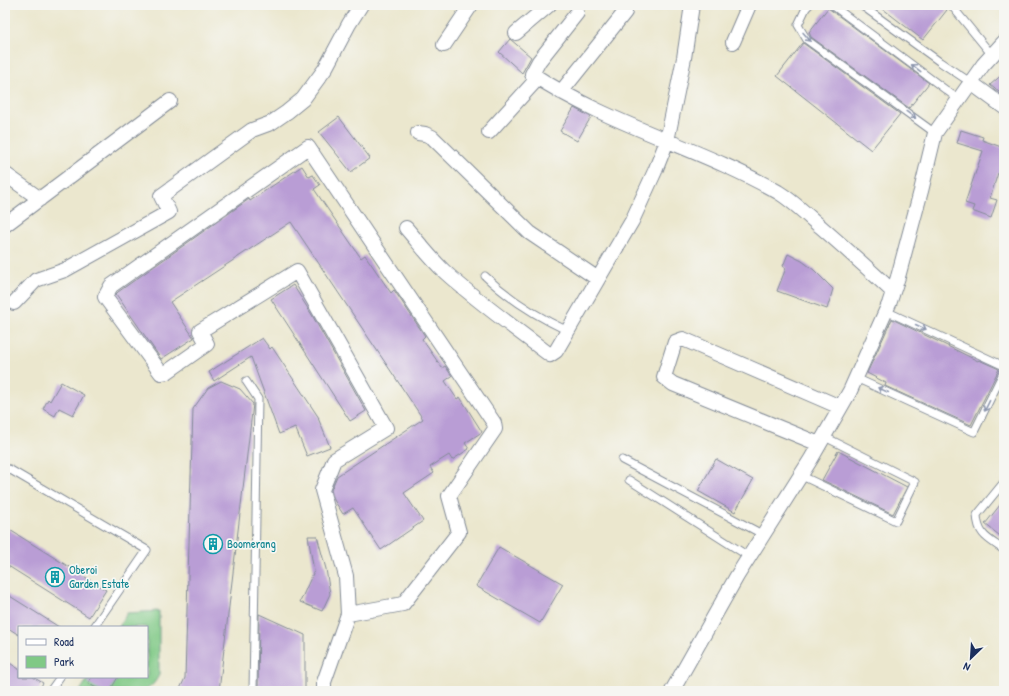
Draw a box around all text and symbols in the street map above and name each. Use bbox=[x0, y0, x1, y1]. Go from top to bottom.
one-way arrow bbox=[803, 32, 812, 43]
one-way arrow bbox=[911, 64, 922, 72]
one-way arrow bbox=[905, 111, 916, 119]
one-way arrow bbox=[915, 324, 927, 331]
one-way arrow bbox=[877, 386, 889, 393]
one-way arrow bbox=[983, 400, 990, 412]
building icon: Boomerang bbox=[202, 533, 224, 555]
place label: Boomerang bbox=[227, 535, 276, 552]
place label: Oberoi Garden Estate bbox=[69, 561, 130, 592]
building icon: Oberoi Garden Estate bbox=[44, 566, 66, 588]
legend bbox=[18, 626, 148, 678]
text: Road bbox=[54, 633, 74, 650]
north arrow bbox=[951, 638, 991, 678]
text: Park bbox=[54, 653, 74, 670]
text: N bbox=[961, 659, 972, 675]

